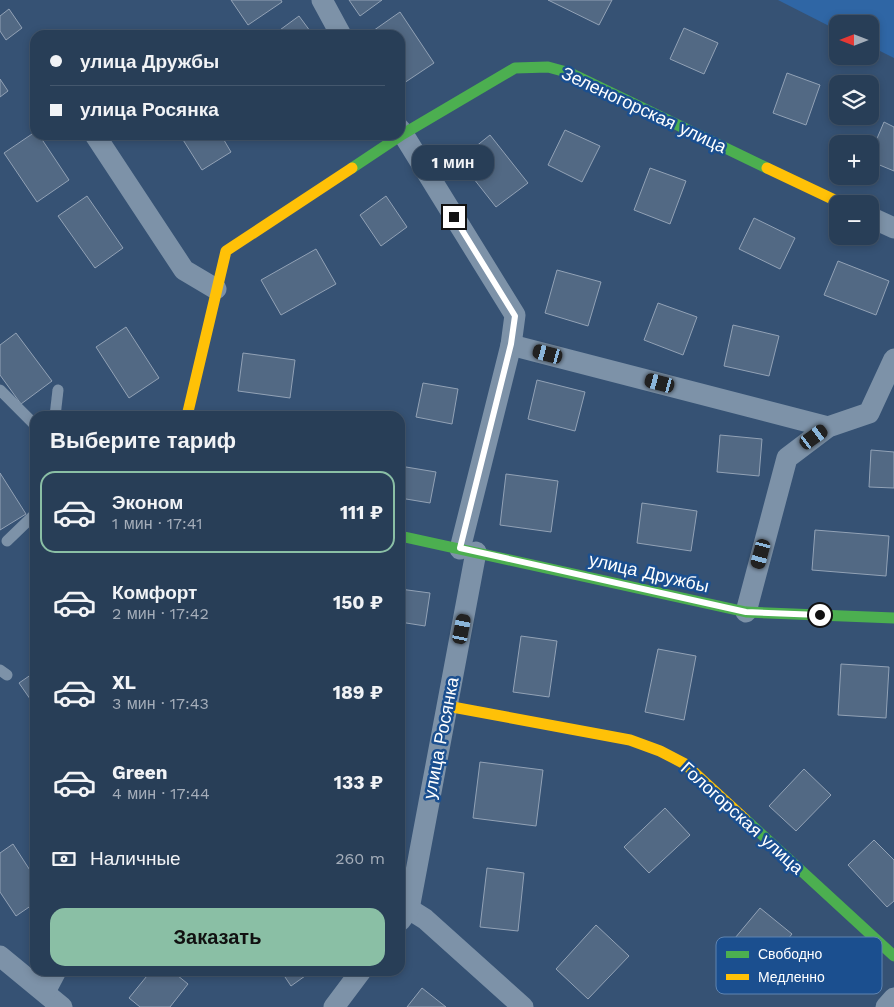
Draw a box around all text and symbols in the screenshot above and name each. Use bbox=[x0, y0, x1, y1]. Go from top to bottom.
north arrow bbox=[829, 15, 879, 65]
map controls bbox=[829, 15, 879, 245]
text: улица Дружбы bbox=[80, 50, 219, 73]
street label: Зеленогорская улица bbox=[558, 62, 731, 157]
button: layers bbox=[829, 75, 879, 125]
text: улица Росянка bbox=[80, 98, 219, 121]
button: + bbox=[829, 135, 879, 185]
callout: 1 мин bbox=[413, 144, 495, 180]
text: 1 мин bbox=[432, 153, 474, 172]
button: − bbox=[829, 195, 879, 245]
route end bbox=[443, 206, 465, 228]
car bbox=[531, 343, 564, 365]
car bbox=[643, 372, 676, 394]
car bbox=[797, 422, 830, 452]
text: Выберите тариф bbox=[50, 428, 236, 453]
icon: car bbox=[52, 490, 97, 535]
text: Эконом bbox=[112, 491, 183, 514]
text: 111 ₽ bbox=[340, 501, 383, 524]
text: 1 мин · 17:41 bbox=[112, 514, 202, 533]
car bbox=[749, 538, 772, 570]
street label: улица Дружбы bbox=[587, 549, 711, 597]
icon: car bbox=[52, 580, 97, 625]
text: Комфорт bbox=[112, 581, 197, 604]
text: 150 ₽ bbox=[333, 591, 383, 614]
text: 2 мин · 17:42 bbox=[112, 604, 209, 623]
route start bbox=[809, 604, 831, 626]
car bbox=[451, 613, 472, 645]
icon: car bbox=[52, 670, 97, 715]
text: XL bbox=[112, 671, 136, 694]
street label: улица Росянка bbox=[418, 674, 463, 801]
text: 189 ₽ bbox=[333, 681, 383, 704]
text: 3 мин · 17:43 bbox=[112, 694, 209, 713]
street label: Гологорская улица bbox=[677, 757, 809, 879]
icon: car bbox=[52, 760, 97, 805]
text: Green bbox=[112, 761, 168, 784]
text: 133 ₽ bbox=[334, 771, 383, 794]
text: 4 мин · 17:44 bbox=[112, 784, 210, 803]
icon: cash bbox=[50, 845, 78, 873]
text: Наличные bbox=[90, 847, 181, 870]
text: 260 m bbox=[335, 849, 385, 868]
button: Заказать bbox=[50, 908, 385, 966]
legend bbox=[716, 937, 882, 994]
text: Свободно bbox=[758, 946, 823, 962]
text: Медленно bbox=[758, 969, 825, 985]

